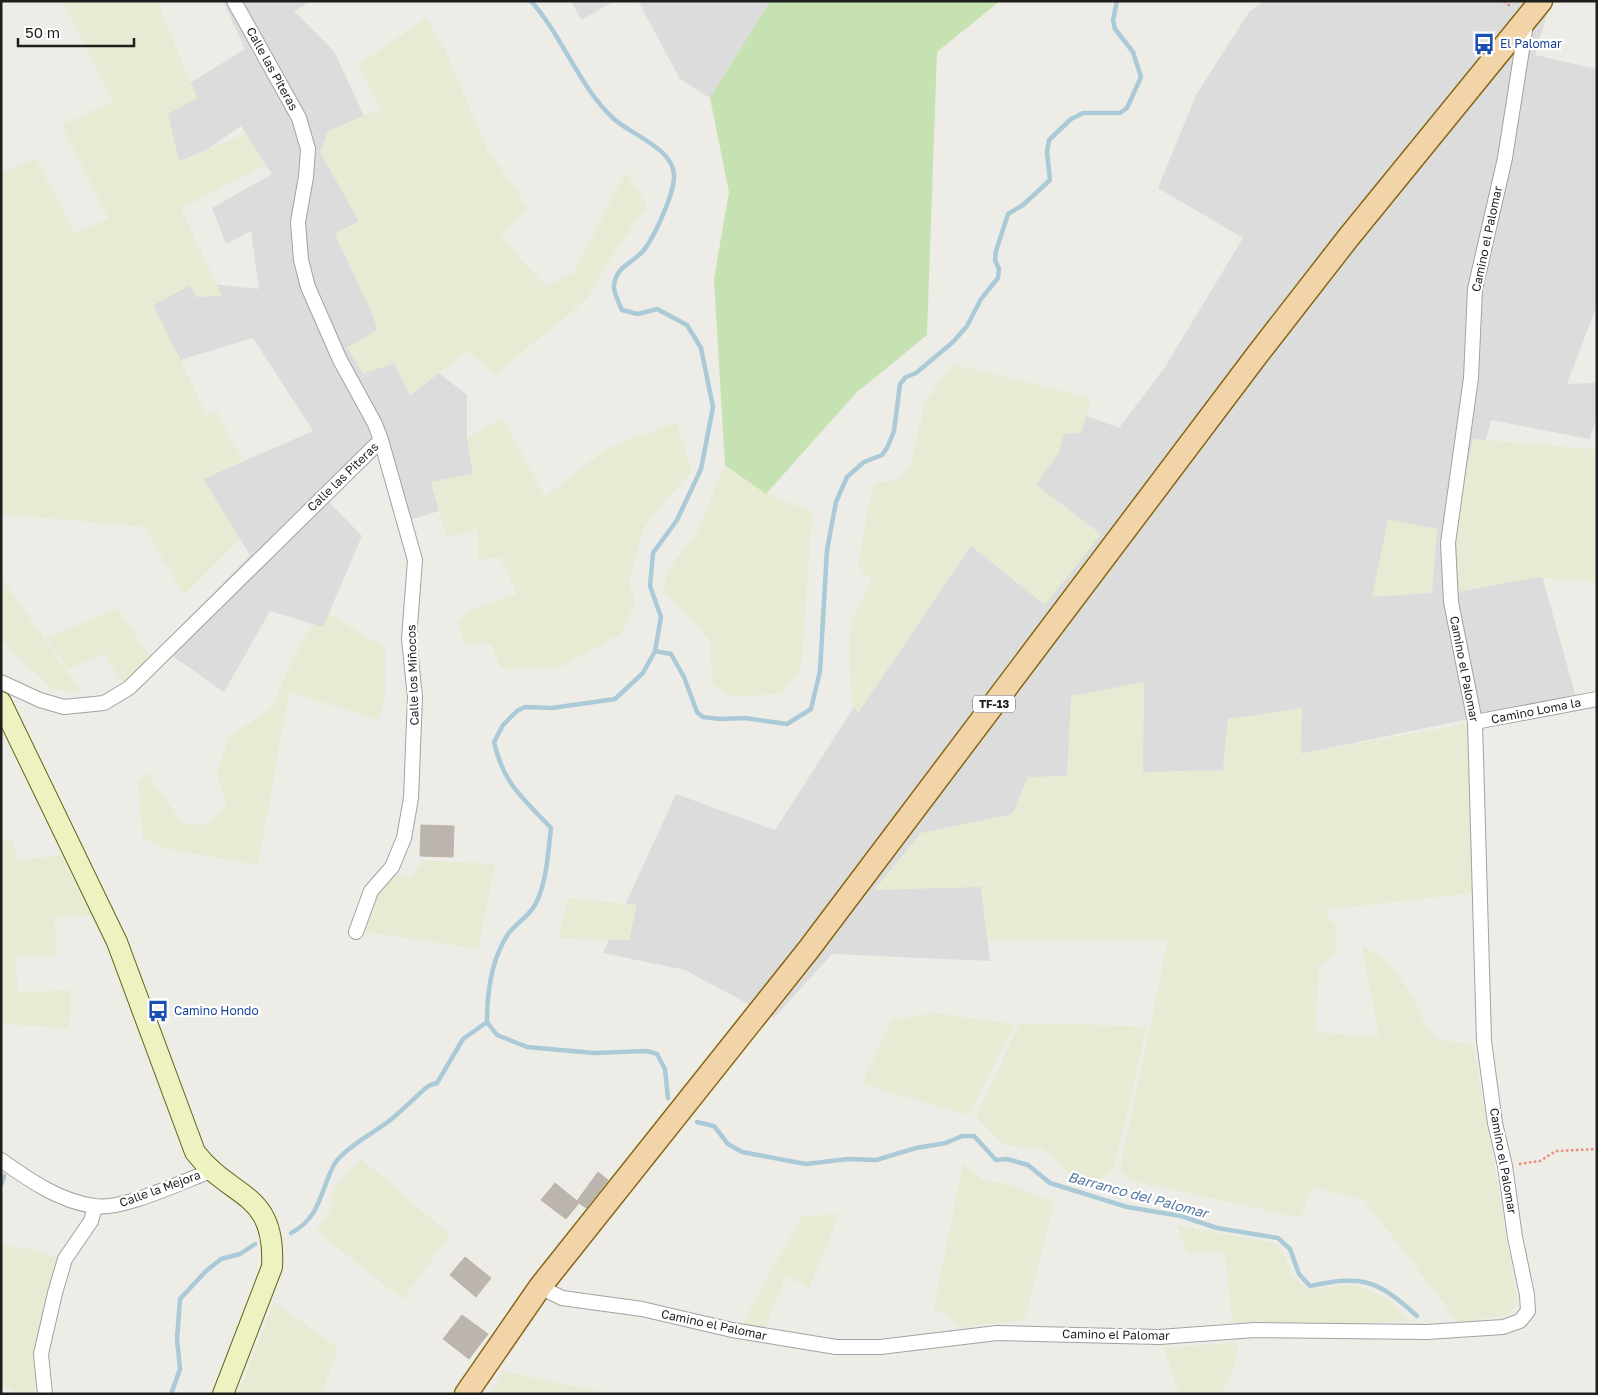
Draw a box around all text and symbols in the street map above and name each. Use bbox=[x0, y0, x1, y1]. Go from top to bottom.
scale bar bbox=[18, 15, 134, 47]
text: 50 m bbox=[25, 23, 60, 41]
street label: Calle las Piteras bbox=[243, 24, 302, 113]
bus stop icon: El Palomar bbox=[1471, 31, 1497, 57]
place label: El Palomar bbox=[1500, 36, 1562, 51]
street label: Camino el Palomar bbox=[1468, 184, 1505, 293]
street label: Calle las Piteras bbox=[304, 439, 381, 514]
street label: Camino el Palomar bbox=[1447, 615, 1482, 723]
street label: Calle los Miñocos bbox=[403, 624, 422, 726]
street label: Camino Loma la bbox=[1490, 694, 1582, 727]
road number: TF-13 bbox=[973, 696, 1015, 712]
bus stop icon: Camino Hondo bbox=[145, 998, 171, 1024]
place label: Camino Hondo bbox=[174, 1003, 259, 1018]
street label: Camino el Palomar bbox=[1487, 1107, 1520, 1216]
street label: Calle la Mejora bbox=[117, 1167, 202, 1210]
water label: Barranco del Palomar bbox=[1066, 1168, 1212, 1222]
street label: Camino el Palomar bbox=[660, 1306, 769, 1343]
street label: Camino el Palomar bbox=[1062, 1326, 1170, 1343]

